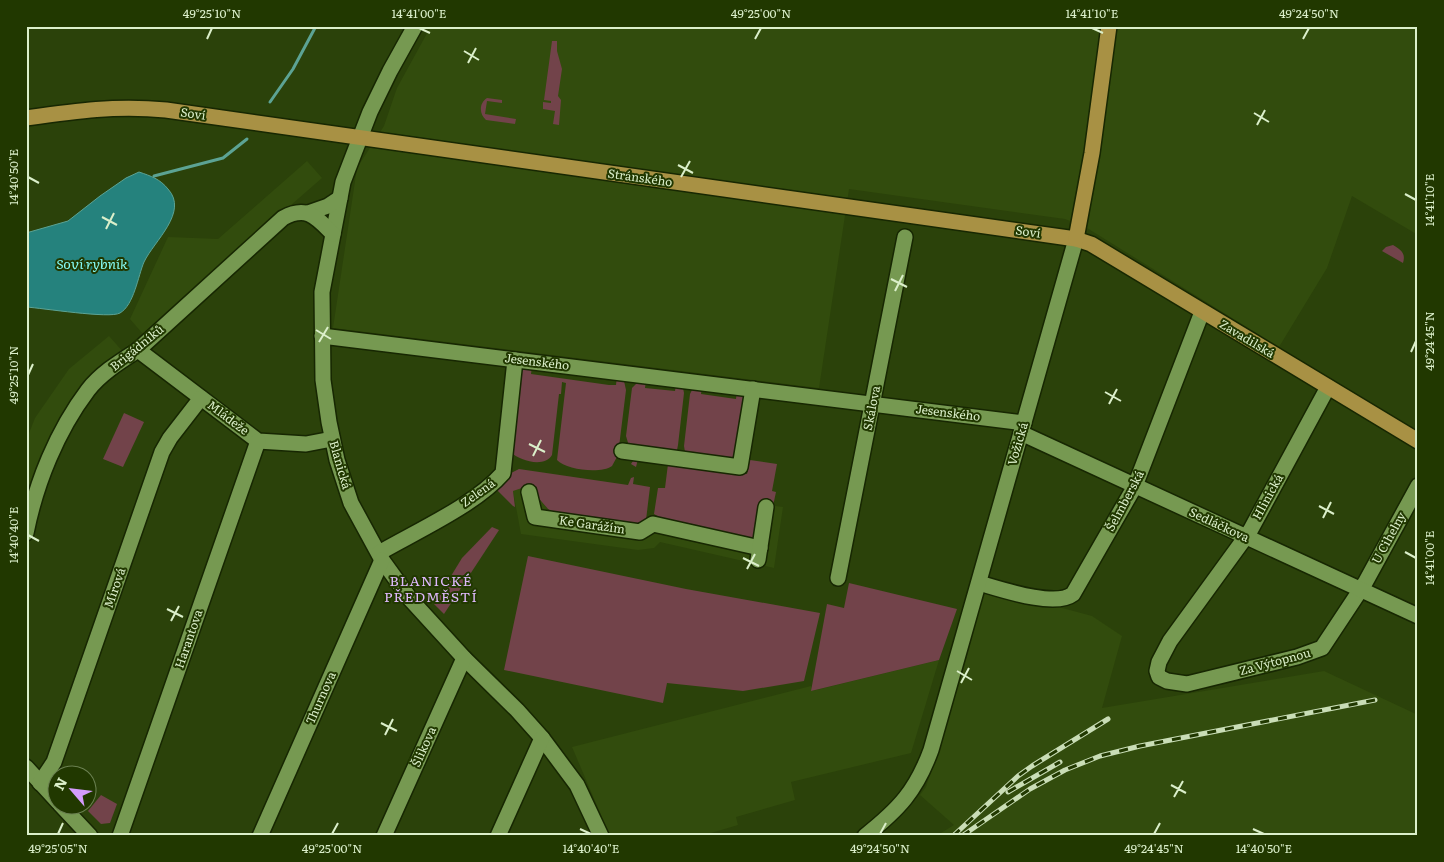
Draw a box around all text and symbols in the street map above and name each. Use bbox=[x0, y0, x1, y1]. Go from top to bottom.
text: 49°25'10"N bbox=[183, 4, 241, 22]
text: 14°41'00"E bbox=[392, 4, 447, 22]
text: 49°25'00"N bbox=[731, 4, 791, 22]
text: 14°41'10"E bbox=[1066, 4, 1119, 22]
text: 49°24'50"N bbox=[1279, 4, 1339, 22]
street label: Soví bbox=[179, 102, 207, 124]
text: 14°40'50"E bbox=[4, 148, 22, 205]
street label: Stránského bbox=[607, 164, 674, 190]
text: 14°41'10"E bbox=[1420, 173, 1438, 226]
street label: Soví bbox=[1014, 220, 1042, 242]
water label: Soví rybník bbox=[56, 253, 128, 273]
text: 49°24'45"N bbox=[1420, 311, 1438, 371]
street label: Zavadilská bbox=[1216, 315, 1279, 362]
street label: Brigádníků bbox=[106, 320, 167, 375]
text: 49°25'10"N bbox=[4, 346, 22, 404]
street label: Jesenského bbox=[504, 348, 571, 374]
street label: Skálova bbox=[858, 383, 884, 432]
street label: Mládeže bbox=[204, 396, 253, 439]
street label: Jesenského bbox=[915, 399, 982, 425]
street label: Vožická bbox=[1002, 420, 1032, 467]
street label: Blanická bbox=[325, 438, 357, 492]
street label: Šelmberská bbox=[1101, 466, 1148, 534]
street label: Hlinická bbox=[1247, 470, 1287, 523]
street label: Zelená bbox=[457, 473, 499, 511]
street label: Sedláčkova bbox=[1186, 502, 1253, 546]
text: 14°40'40"E bbox=[4, 506, 22, 563]
street label: U Cihelny bbox=[1367, 508, 1410, 567]
street label: Ke Garážím bbox=[558, 510, 627, 538]
text: 14°41'00"E bbox=[1420, 530, 1438, 585]
street label: Mírová bbox=[99, 565, 130, 610]
district label: BLANICKÉ PŘEDMĚSTÍ bbox=[384, 570, 478, 606]
street label: Harantova bbox=[170, 606, 207, 670]
street label: Za Výtopnou bbox=[1237, 643, 1313, 679]
street label: Thurnova bbox=[300, 668, 340, 727]
street label: Šlikova bbox=[406, 723, 440, 770]
north arrow bbox=[48, 764, 98, 814]
text: N bbox=[48, 773, 71, 793]
text: 49°25'05"N bbox=[28, 839, 88, 857]
text: 49°25'00"N bbox=[302, 839, 362, 857]
text: 14°40'40"E bbox=[563, 839, 620, 857]
text: 49°24'50"N bbox=[850, 839, 910, 857]
text: 49°24'45"N bbox=[1124, 839, 1184, 857]
text: 14°40'50"E bbox=[1236, 839, 1293, 857]

